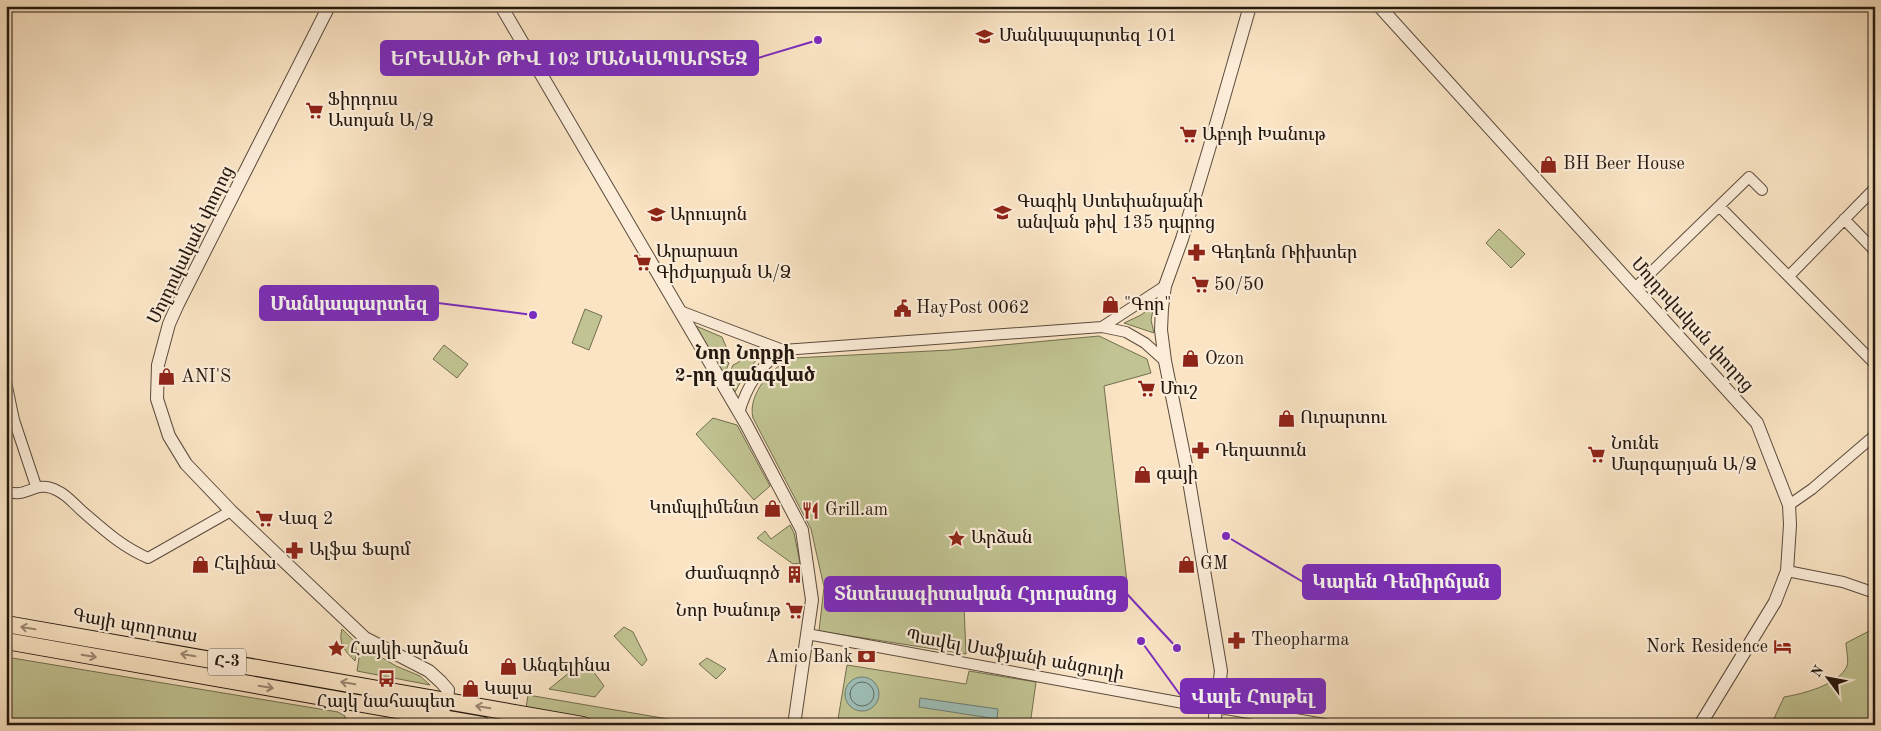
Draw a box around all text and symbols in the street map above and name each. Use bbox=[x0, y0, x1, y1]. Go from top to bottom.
school or university icon: Մանկապարտեզ 101 bbox=[975, 26, 995, 46]
place label: Մանկապարտեզ 101 bbox=[999, 27, 1177, 46]
callout: ԵՐԵՎԱՆԻ ԹԻՎ 102 ՄԱՆԿԱՊԱՐՏԵԶ bbox=[381, 41, 758, 75]
text: ԵՐԵՎԱՆԻ ԹԻՎ 102 ՄԱՆԿԱՊԱՐՏԵԶ bbox=[390, 50, 748, 70]
place label: Ֆիրդուս Ասոյան Ա/Ձ bbox=[328, 91, 434, 131]
supermarket icon: Ֆիրդուս Ասոյան Ա/Ձ bbox=[304, 100, 324, 120]
supermarket icon: Աբոյի Խանութ bbox=[1178, 125, 1198, 145]
place label: Աբոյի Խանութ bbox=[1202, 126, 1326, 145]
shop icon: BH Beer House bbox=[1539, 154, 1559, 174]
place label: BH Beer House bbox=[1563, 155, 1685, 173]
street label: Մոլդովական փողոց bbox=[145, 163, 238, 327]
place label: Գագիկ Ստեփանյանի անվան թիվ 135 դպրոց bbox=[1017, 193, 1215, 233]
school or university icon: Գագիկ Ստեփանյանի անվան թիվ 135 դպրոց bbox=[993, 202, 1013, 222]
school or university icon: Արուսյոն bbox=[646, 205, 666, 225]
place label: Արուսյոն bbox=[670, 206, 747, 225]
place label: Արարատ Գիժլարյան Ա/Ձ bbox=[656, 243, 791, 283]
pharmacy icon: Գեդեոն Ռիխտեր bbox=[1187, 243, 1207, 263]
place label: Գեդեոն Ռիխտեր bbox=[1211, 244, 1357, 263]
supermarket icon: Արարատ Գիժլարյան Ա/Ձ bbox=[632, 252, 652, 272]
street label: Մոլդովական փողոց bbox=[1627, 255, 1757, 396]
supermarket icon: 50/50 bbox=[1190, 275, 1210, 295]
place label: 50/50 bbox=[1214, 276, 1264, 294]
callout: Մանկապարտեզ bbox=[260, 286, 438, 320]
text: Մանկապարտեզ bbox=[270, 295, 429, 315]
shop icon: "Գոր" bbox=[1100, 295, 1120, 315]
place label: "Գոր" bbox=[1124, 296, 1171, 315]
public building icon: HayPost 0062 bbox=[892, 298, 912, 318]
place label: HayPost 0062 bbox=[916, 299, 1029, 317]
district label: Նոր Նորքի 2-րդ զանգված bbox=[675, 344, 816, 386]
shop icon: Ozon bbox=[1181, 349, 1201, 369]
place label: Ozon bbox=[1205, 350, 1244, 368]
shop icon: ANI'S bbox=[157, 367, 177, 387]
place label: ANI'S bbox=[181, 368, 231, 386]
supermarket icon: Մուշ bbox=[1136, 379, 1156, 399]
place label: Մուշ bbox=[1160, 380, 1198, 399]
shop icon: Ուրարտու bbox=[1276, 408, 1296, 428]
place label: Ուրարտու bbox=[1300, 409, 1388, 428]
place label: Նունե Մարգարյան Ա/Ձ bbox=[1611, 435, 1757, 475]
pharmacy icon: Դեղատուն bbox=[1191, 441, 1211, 461]
place label: Դեղատուն bbox=[1215, 442, 1307, 461]
supermarket icon: Նունե Մարգարյան Ա/Ձ bbox=[1587, 444, 1607, 464]
shop icon: գայի bbox=[1132, 464, 1152, 484]
place label: գայի bbox=[1156, 465, 1198, 484]
shop icon: Կոմպլիմենտ bbox=[763, 498, 783, 518]
place label: Կոմպլիմենտ bbox=[649, 499, 759, 518]
restaurant icon: Grill.am bbox=[801, 500, 821, 520]
place label: Grill.am bbox=[825, 501, 888, 519]
supermarket icon: Վազ 2 bbox=[254, 509, 274, 529]
place label: Վազ 2 bbox=[278, 510, 333, 529]
place icon: Արձան bbox=[947, 528, 967, 548]
place label: Արձան bbox=[971, 529, 1032, 548]
pharmacy icon: Ալֆա Ֆարմ bbox=[285, 540, 305, 560]
place label: Ալֆա Ֆարմ bbox=[309, 541, 411, 560]
shop icon: Հելինա bbox=[190, 554, 210, 574]
shop icon: GM bbox=[1176, 554, 1196, 574]
place label: Հելինա bbox=[214, 555, 277, 574]
place label: GM bbox=[1200, 555, 1228, 573]
building icon: Ժամագործ bbox=[784, 564, 804, 584]
place label: Ժամագործ bbox=[685, 565, 780, 584]
callout: Կարեն Դեմիրճյան bbox=[1303, 565, 1500, 599]
text: Կարեն Դեմիրճյան bbox=[1312, 573, 1490, 593]
callout: Տնտեսագիտական Հյուրանոց bbox=[825, 577, 1127, 611]
text: Տնտեսագիտական Հյուրանոց bbox=[835, 585, 1117, 605]
supermarket icon: Նոր Խանութ bbox=[785, 601, 805, 621]
place label: Նոր Խանութ bbox=[676, 602, 781, 621]
street label: Գայի պողոտա bbox=[71, 606, 199, 647]
one-way arrow bbox=[20, 622, 36, 632]
street label: Պավել Սաֆյանի անցուղի bbox=[904, 627, 1126, 684]
pharmacy icon: Theopharma bbox=[1227, 630, 1247, 650]
place label: Theopharma bbox=[1251, 631, 1350, 649]
hotel icon: Nork Residence bbox=[1772, 637, 1792, 657]
place label: Nork Residence bbox=[1646, 638, 1768, 656]
place icon: Հայկի արձան bbox=[326, 639, 346, 659]
place label: Հայկի արձան bbox=[350, 640, 469, 659]
bank icon: Amio Bank bbox=[857, 647, 877, 667]
place label: Amio Bank bbox=[766, 648, 853, 666]
one-way arrow bbox=[180, 649, 196, 659]
road number: Հ-3 bbox=[208, 649, 246, 676]
one-way arrow bbox=[80, 652, 96, 662]
north arrow bbox=[1804, 654, 1854, 704]
shop icon: Անգելինա bbox=[498, 656, 518, 676]
place label: Անգելինա bbox=[522, 657, 611, 676]
text: N bbox=[1809, 663, 1827, 680]
bus stop icon: Հայկ նահապետ bbox=[376, 669, 396, 689]
one-way arrow bbox=[340, 678, 356, 688]
shop icon: Կալա bbox=[460, 679, 480, 699]
callout: Վալե Հոսթել bbox=[1181, 679, 1325, 713]
place label: Կալա bbox=[484, 680, 533, 699]
one-way arrow bbox=[258, 683, 274, 693]
text: Վալե Հոսթել bbox=[1191, 688, 1316, 708]
place label: Հայկ նահապետ bbox=[317, 693, 455, 712]
one-way arrow bbox=[475, 702, 491, 712]

